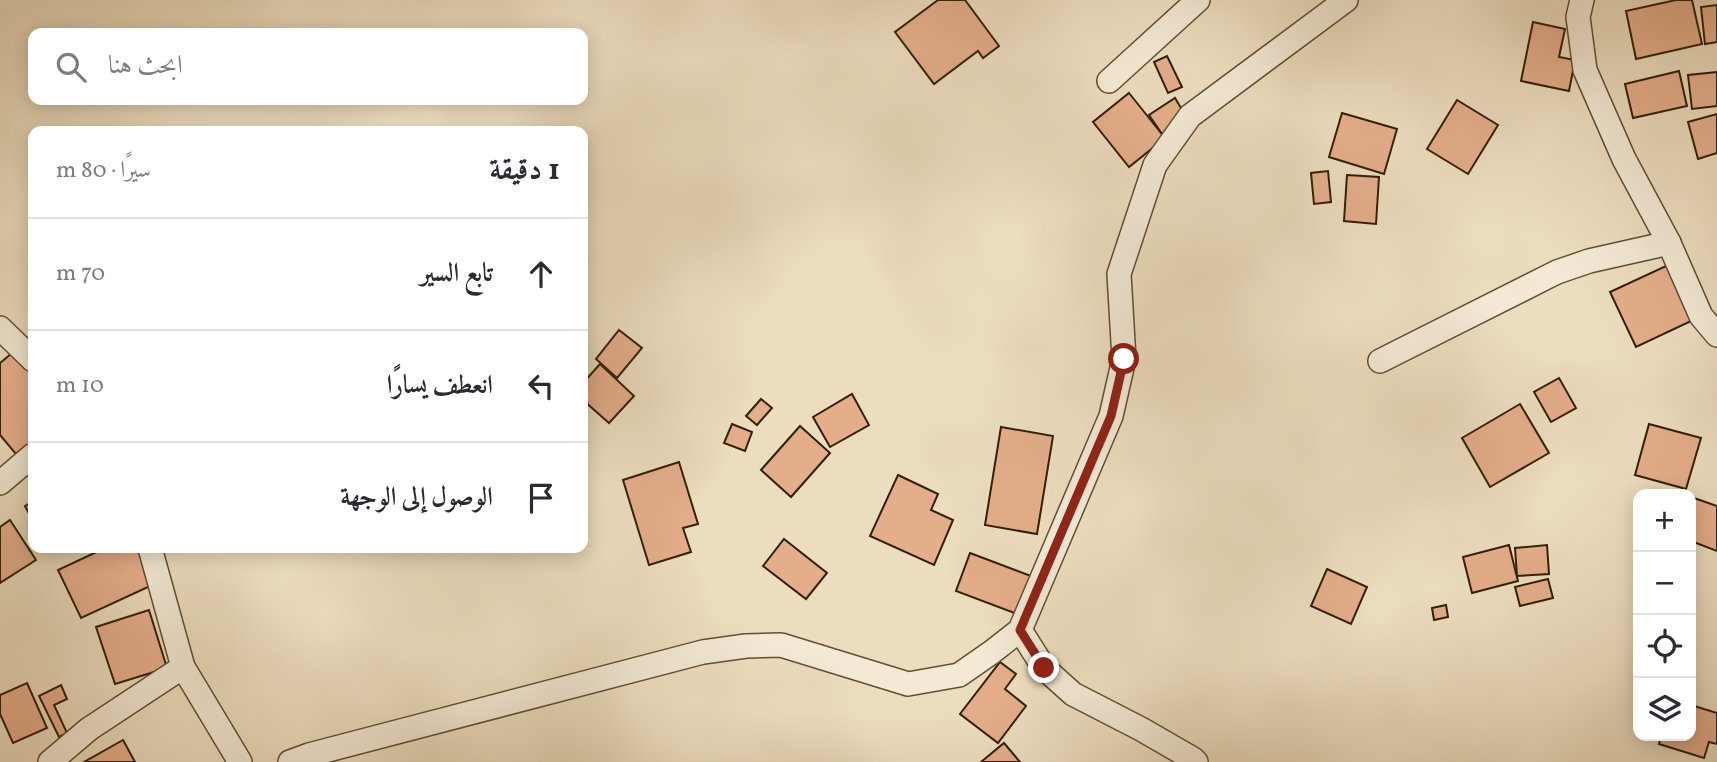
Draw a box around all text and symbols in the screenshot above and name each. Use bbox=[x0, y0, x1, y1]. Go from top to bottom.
search box bbox=[28, 28, 588, 105]
icon: search bbox=[52, 48, 90, 86]
text: ابحث هنا bbox=[108, 48, 183, 84]
text: 1 دقيقة bbox=[490, 150, 560, 192]
text: سيرًا · 80 m bbox=[56, 155, 151, 187]
icon: ahead bbox=[522, 255, 560, 293]
text: تابع السير bbox=[420, 256, 493, 292]
text: 70 m bbox=[56, 258, 105, 290]
route start bbox=[1108, 343, 1139, 374]
icon: left bbox=[522, 367, 560, 405]
text: انعطف يسارًا bbox=[387, 368, 493, 404]
text: 10 m bbox=[56, 370, 104, 402]
icon: arrive bbox=[522, 479, 560, 517]
text: الوصول إلى الوجهة bbox=[340, 480, 493, 516]
map controls bbox=[1633, 489, 1696, 741]
button: + bbox=[1633, 489, 1696, 552]
button: − bbox=[1633, 552, 1696, 615]
button: locate bbox=[1633, 615, 1696, 678]
route end bbox=[1028, 652, 1059, 683]
button: layers bbox=[1633, 678, 1696, 741]

